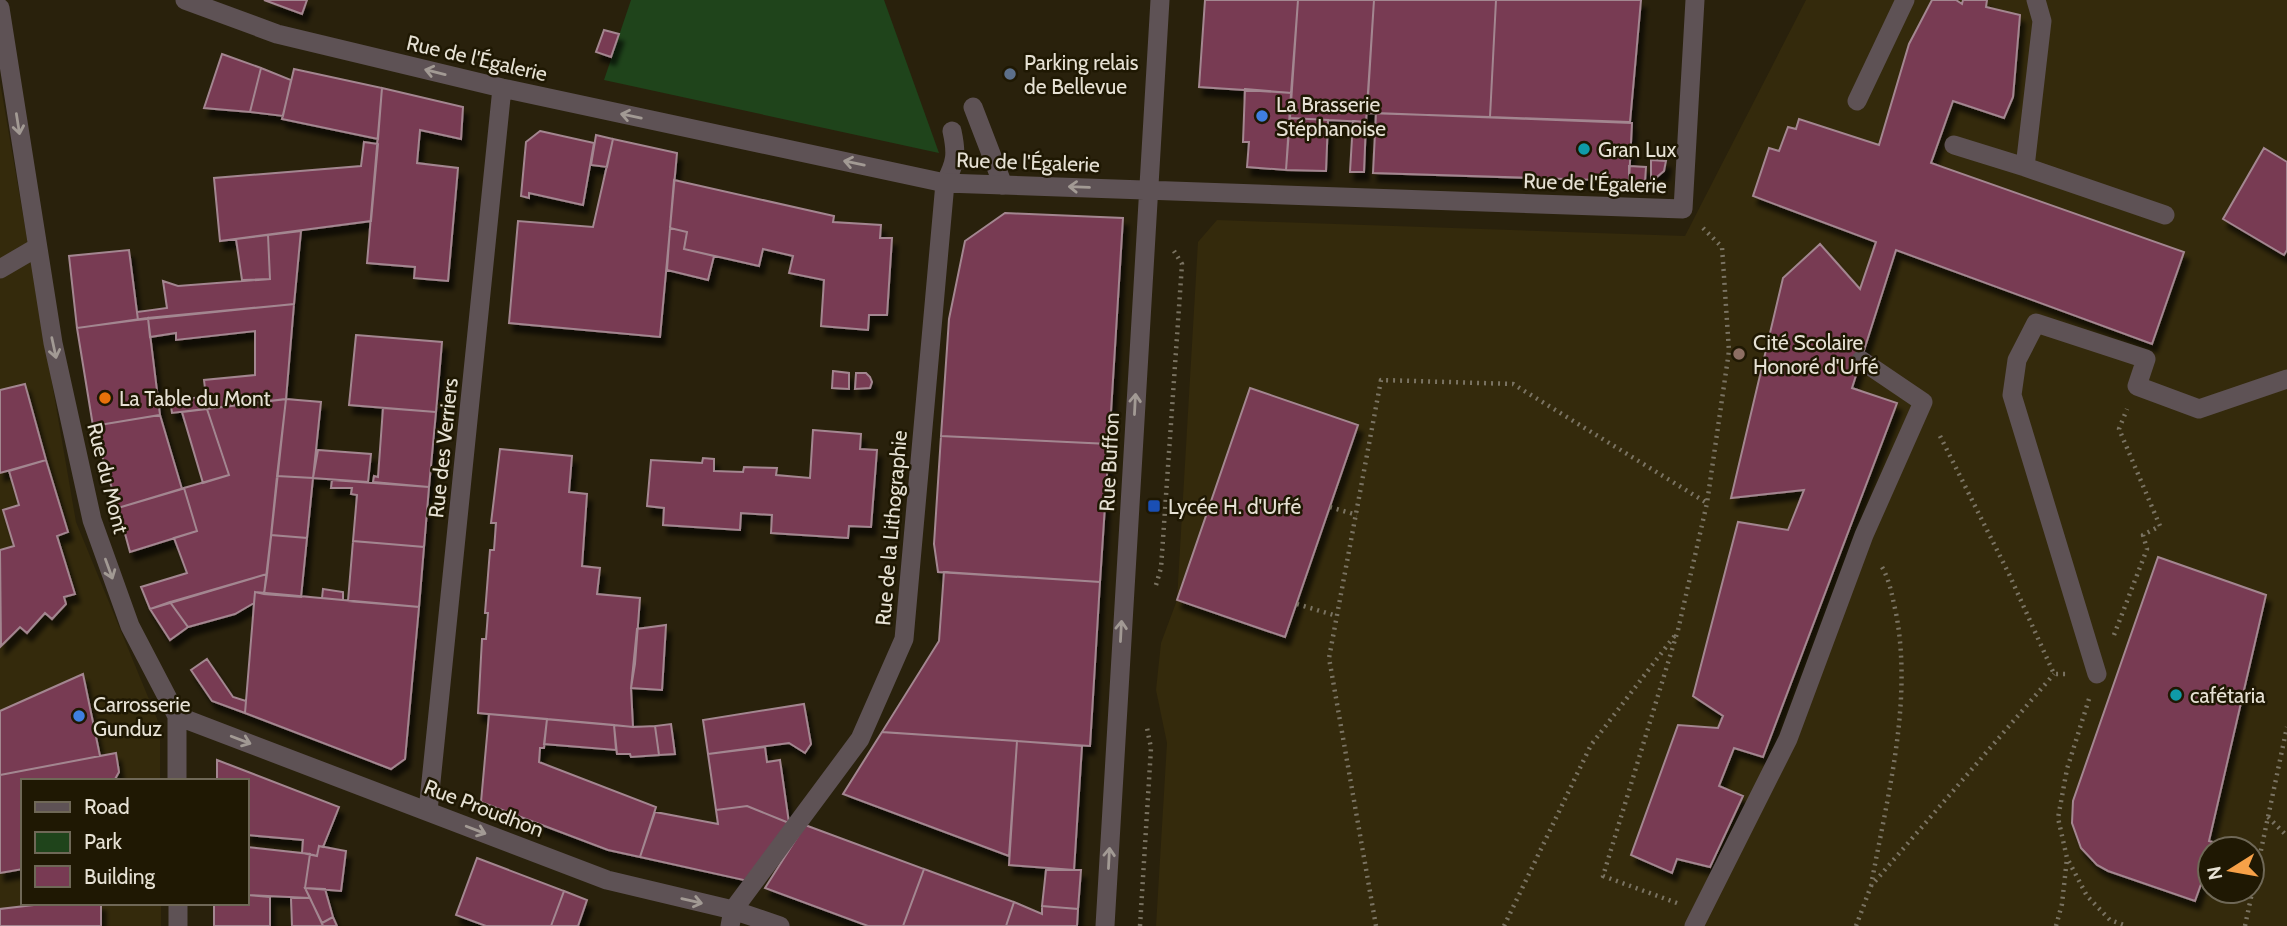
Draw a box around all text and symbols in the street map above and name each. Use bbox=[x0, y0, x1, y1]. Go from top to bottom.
street label: Rue de l'Égalerie bbox=[404, 30, 550, 86]
place label: Parking relais de Bellevue bbox=[1024, 50, 1139, 99]
one-way arrow bbox=[424, 65, 447, 78]
marker: Parking relais de Bellevue bbox=[1002, 66, 1018, 82]
place label: La Brasserie Stéphanoise bbox=[1276, 92, 1386, 141]
one-way arrow bbox=[620, 108, 643, 122]
marker: La Brasserie Stéphanoise bbox=[1254, 108, 1270, 124]
one-way arrow bbox=[11, 112, 24, 135]
place label: Gran Lux bbox=[1598, 137, 1676, 162]
marker: Gran Lux bbox=[1576, 141, 1592, 157]
street label: Rue de l'Égalerie bbox=[956, 147, 1100, 177]
one-way arrow bbox=[843, 156, 866, 170]
street label: Rue de l'Égalerie bbox=[1523, 168, 1667, 198]
one-way arrow bbox=[1068, 180, 1091, 193]
place label: Cité Scolaire Honoré d'Urfé bbox=[1753, 330, 1879, 379]
one-way arrow bbox=[48, 336, 62, 359]
marker: Cité Scolaire Honoré d'Urfé bbox=[1731, 346, 1747, 362]
street label: Rue des Verriers bbox=[423, 376, 463, 519]
place label: La Table du Mont bbox=[119, 386, 271, 411]
marker: La Table du Mont bbox=[97, 390, 113, 406]
one-way arrow bbox=[1129, 393, 1142, 415]
street label: Rue Buffon bbox=[1094, 412, 1124, 512]
street label: Rue du Mont bbox=[82, 420, 134, 536]
street label: Rue de la Lithographie bbox=[870, 429, 912, 627]
place label: Lycée H. d'Urfé bbox=[1168, 494, 1301, 519]
marker: Lycée H. d'Urfé bbox=[1146, 498, 1162, 514]
one-way arrow bbox=[104, 557, 117, 579]
one-way arrow bbox=[1115, 620, 1128, 642]
place label: cafétaria bbox=[2190, 683, 2265, 708]
marker: cafétaria bbox=[2168, 687, 2184, 703]
place label: Carrosserie Gunduz bbox=[93, 692, 191, 741]
marker: Carrosserie Gunduz bbox=[71, 708, 87, 724]
one-way arrow bbox=[229, 735, 251, 748]
street label: Rue Proudhon bbox=[421, 774, 547, 842]
legend bbox=[21, 779, 248, 905]
text: Road bbox=[84, 794, 130, 819]
one-way arrow bbox=[465, 824, 487, 837]
text: Park bbox=[84, 829, 122, 854]
north arrow bbox=[2196, 835, 2266, 905]
one-way arrow bbox=[1102, 847, 1115, 870]
text: Building bbox=[84, 864, 156, 889]
text: N bbox=[2202, 864, 2227, 882]
one-way arrow bbox=[680, 894, 703, 908]

